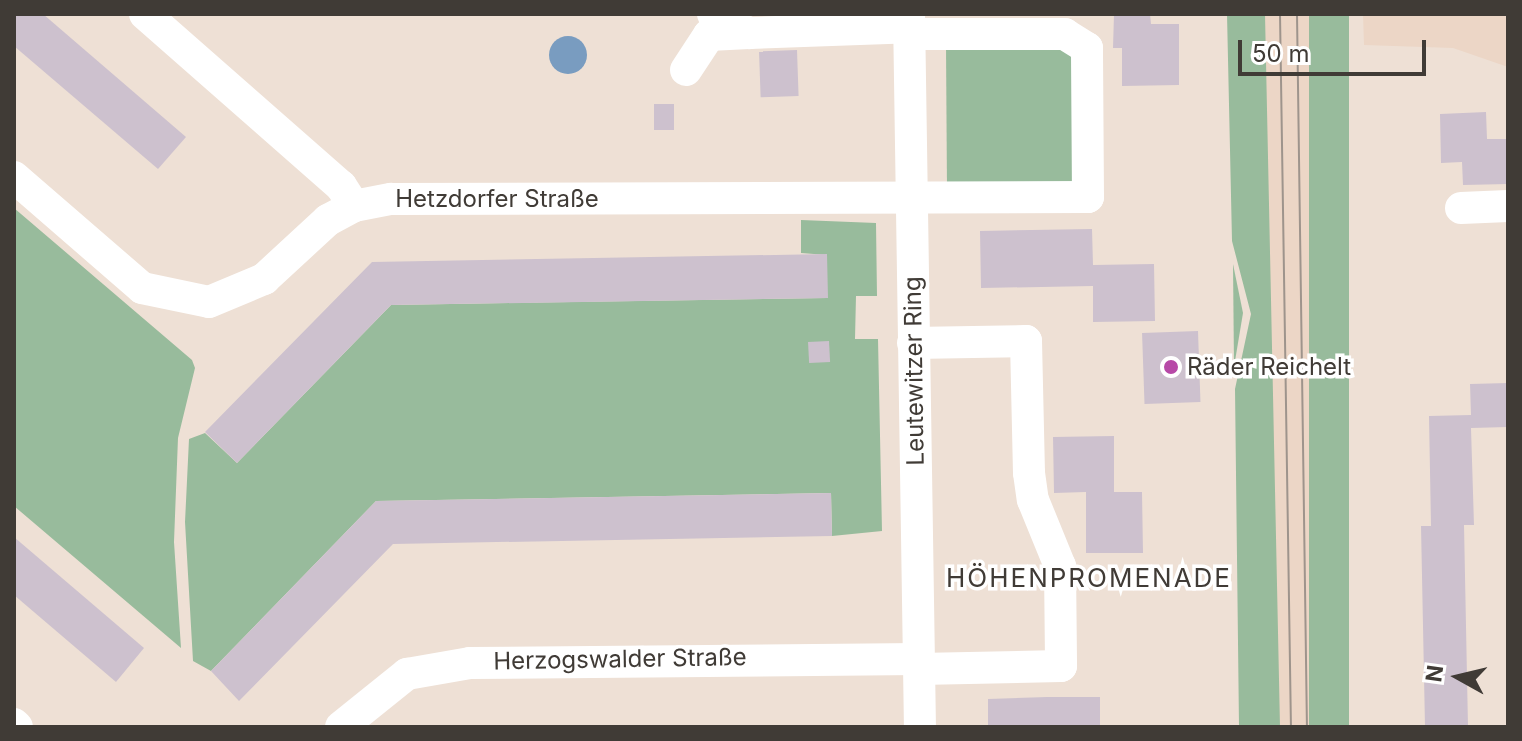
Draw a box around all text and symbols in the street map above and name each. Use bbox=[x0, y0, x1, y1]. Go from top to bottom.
scale bar bbox=[1242, 24, 1430, 74]
text: 50 m bbox=[1252, 39, 1310, 68]
street label: Hetzdorfer Straße bbox=[395, 185, 599, 213]
street label: Leutewitzer Ring bbox=[898, 276, 930, 466]
place label: Räder Reichelt bbox=[1187, 353, 1351, 381]
marker: Räder Reichelt bbox=[1162, 358, 1180, 376]
district label: HÖHENPROMENADE bbox=[946, 562, 1232, 594]
north arrow bbox=[1418, 637, 1498, 717]
street label: Herzogswalder Straße bbox=[493, 642, 747, 676]
text: N bbox=[1420, 664, 1448, 684]

